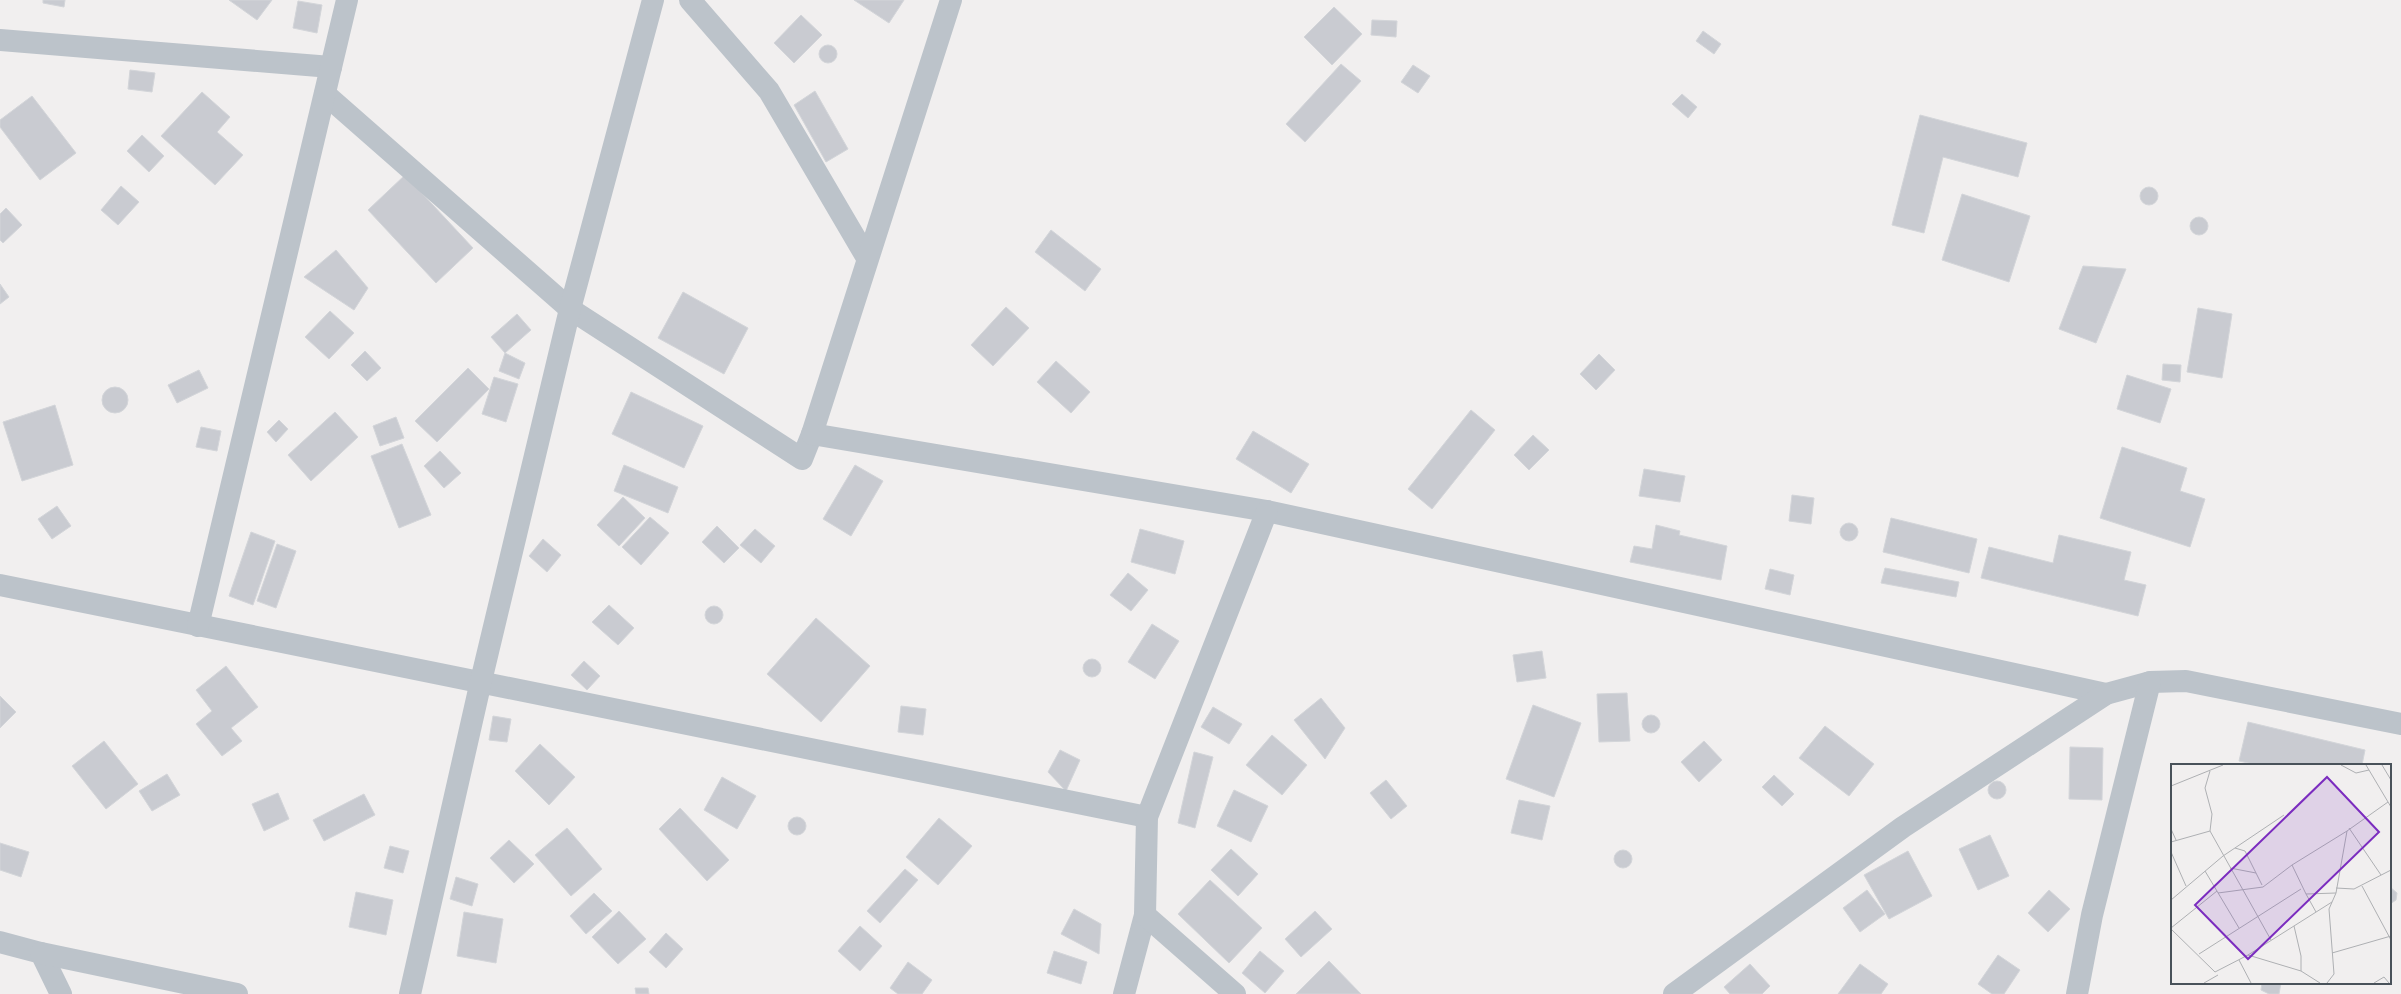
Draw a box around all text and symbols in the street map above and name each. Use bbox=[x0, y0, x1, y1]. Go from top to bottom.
inset map bbox=[2171, 764, 2391, 984]

